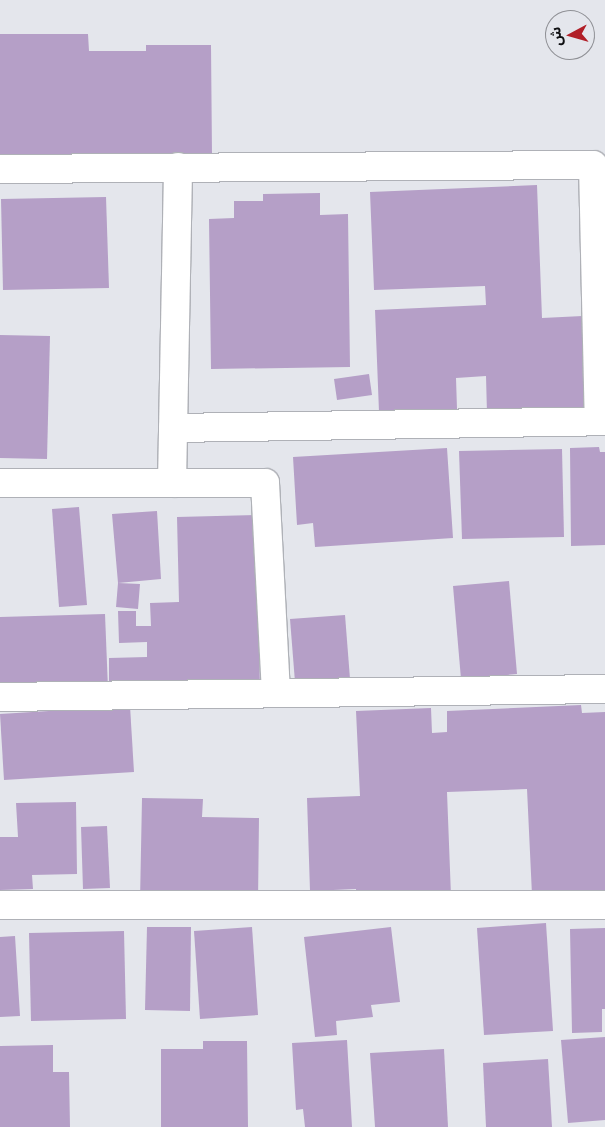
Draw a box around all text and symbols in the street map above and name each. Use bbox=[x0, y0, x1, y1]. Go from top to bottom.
north arrow bbox=[545, 10, 595, 60]
text: ش bbox=[546, 26, 566, 47]

